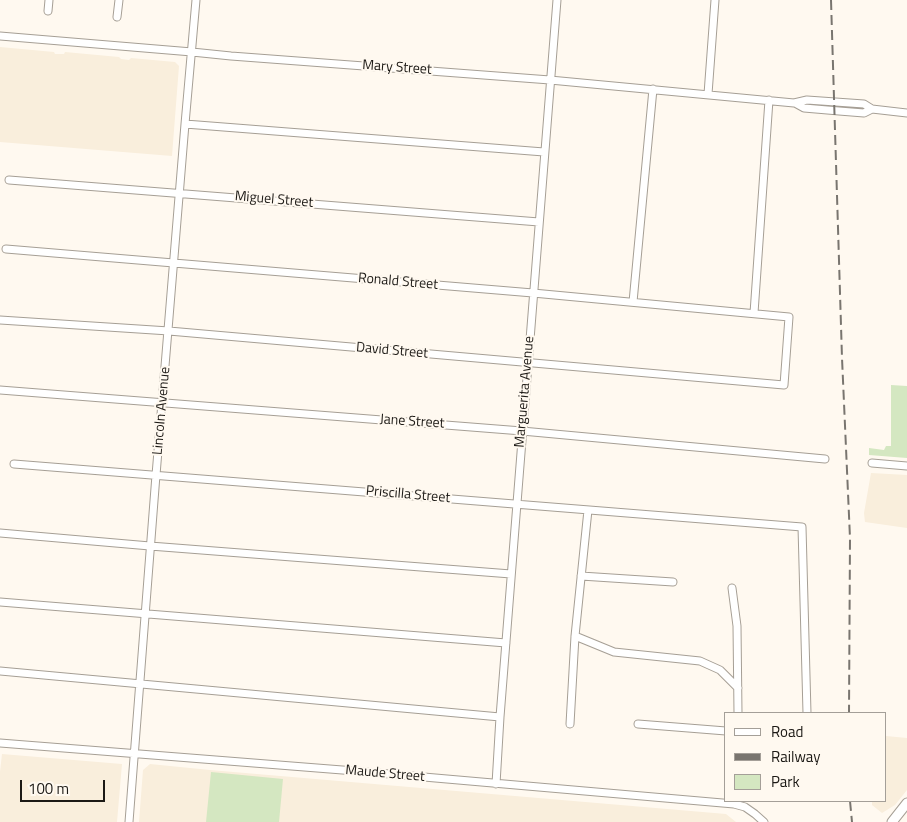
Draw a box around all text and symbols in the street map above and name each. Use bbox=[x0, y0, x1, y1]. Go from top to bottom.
street label: Mary Street bbox=[362, 57, 432, 79]
street label: Miguel Street bbox=[234, 188, 314, 212]
street label: Ronald Street bbox=[357, 270, 439, 294]
street label: Marguerita Avenue bbox=[512, 336, 538, 448]
street label: David Street bbox=[355, 339, 429, 363]
street label: Lincoln Avenue bbox=[150, 366, 174, 456]
street label: Jane Street bbox=[379, 411, 445, 433]
street label: Priscilla Street bbox=[365, 483, 451, 507]
legend bbox=[724, 712, 887, 802]
text: Road bbox=[771, 720, 803, 743]
text: Railway bbox=[771, 745, 821, 768]
street label: Maude Street bbox=[344, 762, 426, 786]
scale bar bbox=[22, 770, 108, 802]
text: Park bbox=[771, 770, 800, 793]
text: 100 m bbox=[28, 777, 69, 800]

